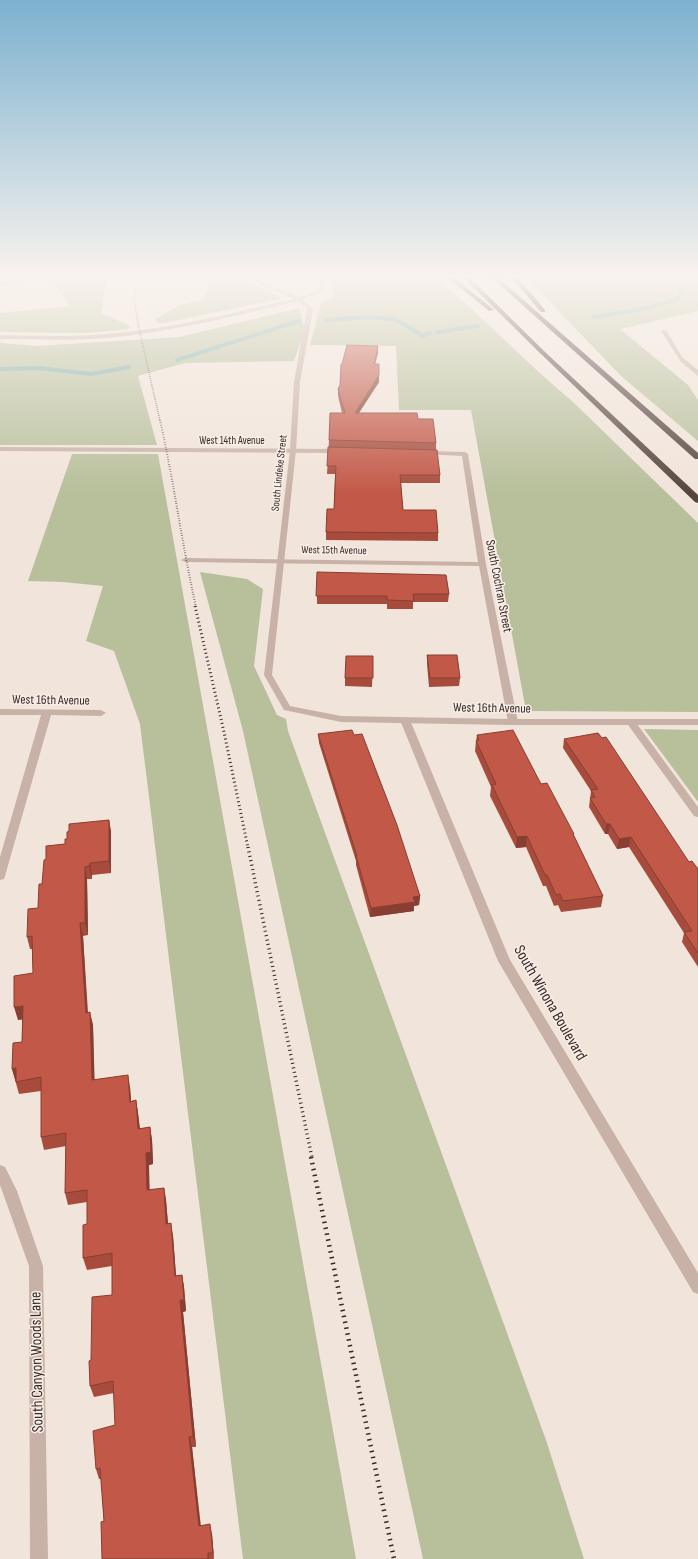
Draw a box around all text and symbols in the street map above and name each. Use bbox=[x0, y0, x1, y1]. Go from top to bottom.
street label: South Lindeke Street bbox=[269, 433, 290, 512]
street label: West 14th Avenue bbox=[199, 434, 265, 447]
street label: South Cochran Street bbox=[482, 538, 516, 634]
street label: West 15th Avenue bbox=[301, 543, 367, 557]
street label: West 16th Avenue bbox=[12, 691, 90, 709]
street label: West 16th Avenue bbox=[453, 699, 531, 717]
street label: South Winona Boulevard bbox=[509, 942, 591, 1064]
street label: South Canyon Woods Lane bbox=[26, 1291, 48, 1433]

